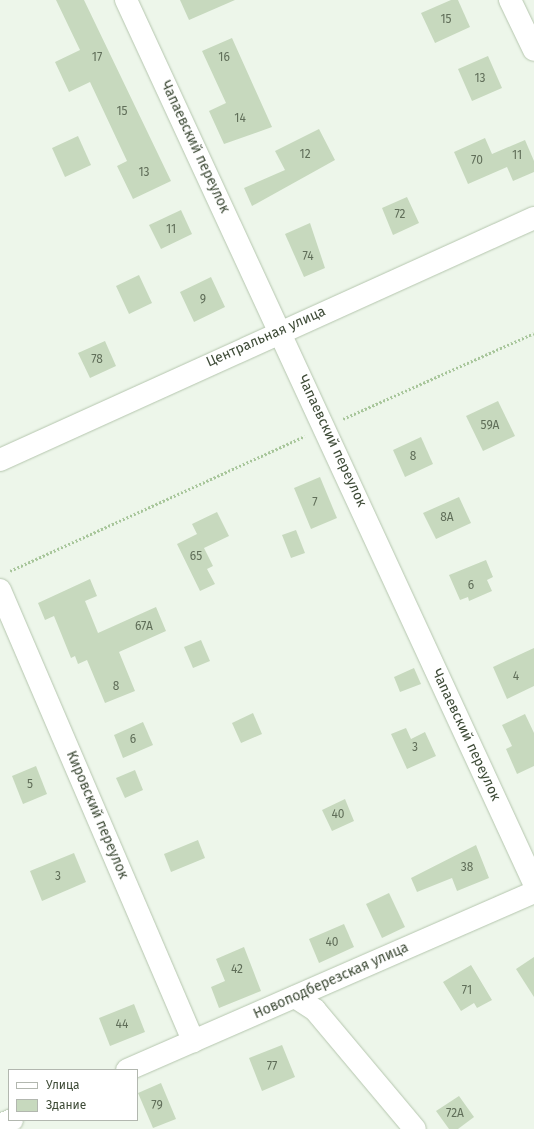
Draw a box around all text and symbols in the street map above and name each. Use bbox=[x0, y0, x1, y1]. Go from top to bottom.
house number: 15 bbox=[440, 13, 452, 27]
house number: 17 bbox=[92, 51, 102, 65]
house number: 16 bbox=[218, 51, 230, 65]
house number: 13 bbox=[474, 72, 486, 86]
street label: Чапаевский переулок bbox=[157, 78, 233, 216]
house number: 15 bbox=[116, 105, 128, 119]
house number: 14 bbox=[234, 112, 246, 126]
house number: 12 bbox=[299, 148, 311, 162]
house number: 11 bbox=[512, 149, 522, 163]
house number: 70 bbox=[471, 154, 483, 168]
house number: 13 bbox=[138, 166, 150, 180]
house number: 72 bbox=[394, 208, 406, 222]
house number: 11 bbox=[166, 223, 176, 237]
house number: 74 bbox=[302, 250, 314, 264]
house number: 9 bbox=[200, 293, 206, 307]
street label: Центральная улица bbox=[204, 303, 328, 371]
house number: 78 bbox=[91, 353, 103, 367]
street label: Чапаевский переулок bbox=[294, 372, 370, 510]
house number: 59А bbox=[481, 419, 499, 433]
house number: 8 bbox=[410, 450, 416, 464]
house number: 7 bbox=[312, 496, 318, 510]
house number: 8А bbox=[440, 511, 454, 525]
house number: 65 bbox=[190, 550, 202, 564]
house number: 6 bbox=[468, 579, 474, 593]
house number: 67А bbox=[135, 620, 153, 634]
street label: Чапаевский переулок bbox=[428, 666, 504, 804]
house number: 4 bbox=[513, 670, 519, 684]
house number: 8 bbox=[113, 680, 119, 694]
house number: 6 bbox=[130, 733, 136, 747]
house number: 3 bbox=[412, 741, 418, 755]
street label: Кировский переулок bbox=[62, 748, 132, 882]
house number: 5 bbox=[27, 778, 33, 792]
house number: 40 bbox=[331, 808, 345, 822]
house number: 38 bbox=[461, 861, 473, 875]
house number: 3 bbox=[55, 870, 61, 884]
house number: 40 bbox=[325, 936, 339, 950]
street label: Новоподберезская улица bbox=[251, 939, 411, 1023]
house number: 42 bbox=[231, 963, 243, 977]
house number: 71 bbox=[462, 984, 472, 998]
house number: 44 bbox=[116, 1018, 128, 1032]
house number: 77 bbox=[267, 1060, 277, 1074]
legend bbox=[8, 1069, 138, 1121]
text: Улица bbox=[46, 1078, 80, 1092]
text: Здание bbox=[46, 1098, 86, 1112]
house number: 79 bbox=[151, 1099, 163, 1113]
house number: 72А bbox=[446, 1107, 464, 1121]

